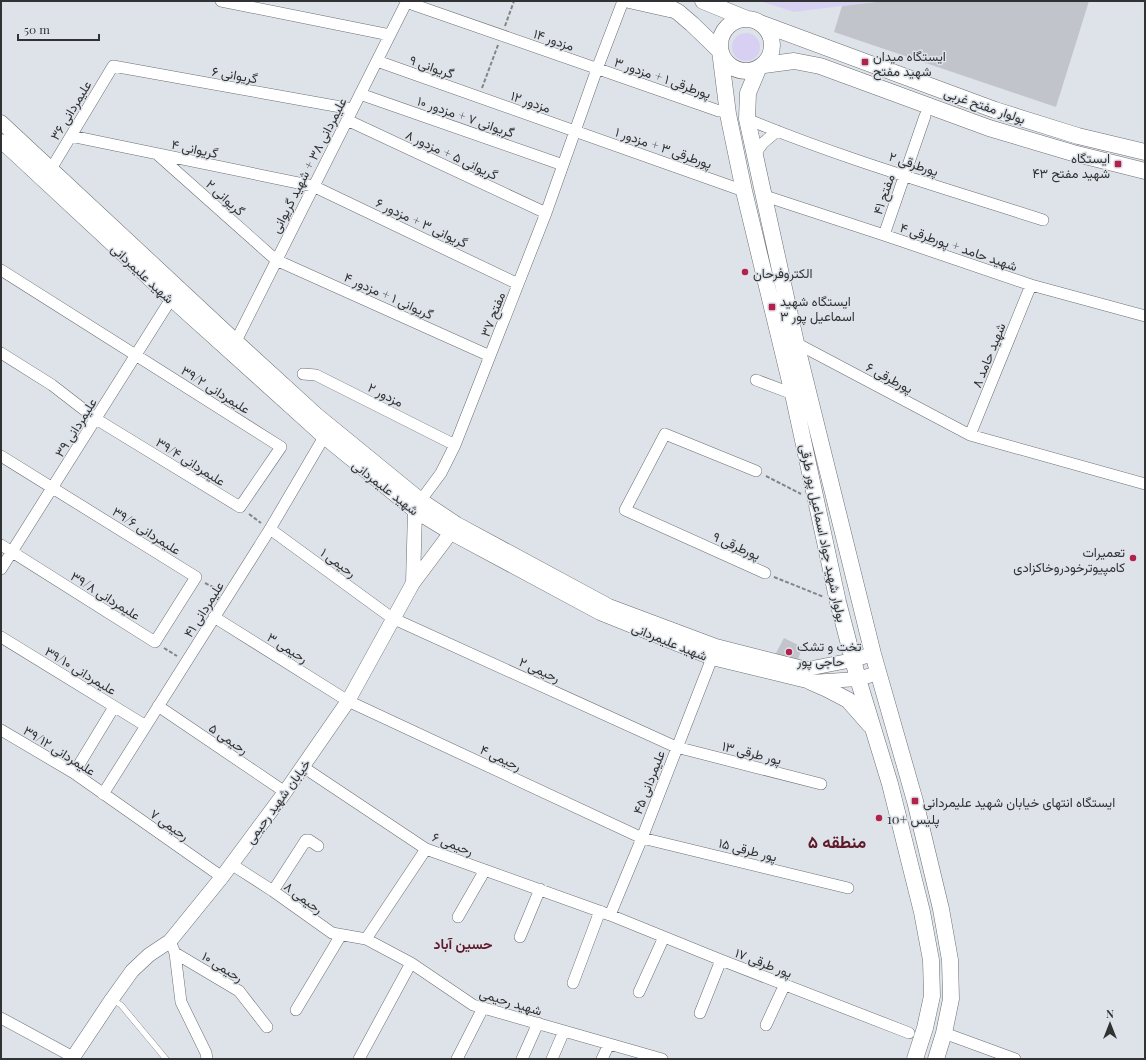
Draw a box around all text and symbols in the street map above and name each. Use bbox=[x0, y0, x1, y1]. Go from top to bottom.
scale bar bbox=[18, 16, 99, 42]
text: 50 m bbox=[24, 21, 50, 37]
street label: مزدور ۱۴ bbox=[531, 24, 577, 55]
place label: ایستگاه میدان شهید مفتح bbox=[873, 47, 946, 81]
street label: گریوانی ۹ bbox=[407, 50, 457, 83]
street label: پورطرقی ۱ + مزدور ۳ bbox=[612, 52, 714, 103]
marker: ایستگاه میدان شهید مفتح bbox=[860, 57, 870, 67]
street label: گریوانی ۶ bbox=[211, 62, 259, 87]
street label: علیمردانی ۳۶ bbox=[46, 77, 95, 143]
street label: بولوار مفتح غربی bbox=[941, 83, 1028, 129]
street label: مزدور ۱۲ bbox=[508, 86, 553, 117]
street label: گریوانی ۷ + مزدور ۱۰ bbox=[415, 91, 517, 142]
street label: علیمردانی ۳۸ + شهید گریوانی bbox=[266, 94, 351, 236]
street label: پورطرقی ۳ + مزدور ۱ bbox=[613, 122, 715, 173]
street label: گریوانی ۵ + مزدور ۸ bbox=[403, 125, 501, 184]
street label: گریوانی ۴ bbox=[170, 135, 220, 162]
street label: پورطرقی ۲ bbox=[887, 147, 941, 181]
place label: ایستگاه شهید مفتح ۴۳ bbox=[1032, 149, 1110, 183]
marker: ایستگاه شهید مفتح ۴۳ bbox=[1113, 159, 1123, 169]
street label: مفتح ۴۱ bbox=[868, 172, 900, 217]
street label: گریوانی ۲ bbox=[202, 175, 249, 220]
street label: گریوانی ۳ + مزدور ۶ bbox=[373, 193, 471, 252]
street label: شهید حامد + پورطرقی ۴ bbox=[897, 218, 1020, 276]
street label: شهید علیمردانی bbox=[107, 239, 178, 307]
place label: الکتروفرحان bbox=[753, 264, 813, 282]
marker: الکتروفرحان bbox=[740, 267, 750, 277]
street label: گریوانی ۱ + مزدور ۴ bbox=[341, 268, 436, 323]
street label: مفتح ۳۷ bbox=[476, 289, 510, 339]
place label: ایستگاه شهید اسماعیل پور ۳ bbox=[780, 292, 855, 326]
marker: ایستگاه شهید اسماعیل پور ۳ bbox=[767, 302, 777, 312]
street label: شهید حامد ۸ bbox=[967, 320, 1010, 390]
street label: پورطرقی ۶ bbox=[863, 358, 917, 398]
street label: علیمردانی ۳۹/۲ bbox=[178, 361, 254, 418]
street label: مزدور ۲ bbox=[365, 378, 407, 411]
street label: علیمردانی ۳۹ bbox=[50, 394, 101, 460]
street label: علیمردانی ۳۹/۴ bbox=[153, 433, 229, 490]
street label: بولوار شهید جواد اسماعیل پور طرقی bbox=[795, 442, 851, 624]
street label: شهید علیمردانی bbox=[349, 456, 423, 519]
street label: علیمردانی ۳۹/۶ bbox=[109, 502, 185, 559]
street label: پورطرقی ۹ bbox=[710, 527, 764, 565]
street label: رحیمی ۱ bbox=[317, 543, 360, 581]
place label: تعمیرات کامپیوترخودروخاکزادی bbox=[1013, 543, 1125, 577]
marker: تعمیرات کامپیوترخودروخاکزادی bbox=[1128, 553, 1138, 563]
street label: علیمردانی ۳۹/۸ bbox=[67, 567, 144, 624]
street label: علیمردانی ۴۱ bbox=[179, 578, 228, 641]
street label: شهید علیمردانی bbox=[629, 618, 710, 665]
street label: رحیمی ۳ bbox=[264, 628, 311, 667]
place label: تخت و تشک حاجی پور bbox=[796, 637, 861, 671]
street label: علیمردانی ۳۹/۱۰ bbox=[42, 642, 120, 699]
marker: تخت و تشک حاجی پور bbox=[784, 647, 794, 657]
street label: رحیمی ۲ bbox=[516, 652, 563, 686]
street label: رحیمی ۵ bbox=[206, 719, 252, 758]
street label: علیمردانی ۳۹/۱۲ bbox=[20, 721, 99, 780]
street label: پور طرقی ۱۳ bbox=[720, 736, 784, 770]
street label: رحیمی ۴ bbox=[477, 740, 524, 775]
street label: علیمردانی ۴۵ bbox=[628, 748, 669, 817]
street label: خیابان شهید رحیمی bbox=[241, 755, 314, 847]
place label: ایستگاه انتهای خیابان شهید علیمردانی bbox=[923, 793, 1115, 811]
marker: ایستگاه انتهای خیابان شهید علیمردانی bbox=[910, 796, 920, 806]
street label: رحیمی ۷ bbox=[147, 804, 193, 844]
place label: پلیس +10 bbox=[887, 810, 939, 829]
marker: پلیس +10 bbox=[874, 813, 884, 823]
street label: رحیمی ۶ bbox=[430, 827, 476, 859]
district label: منطقه ۵ bbox=[808, 830, 866, 852]
street label: پور طرقی ۱۵ bbox=[716, 834, 779, 866]
street label: رحیمی ۸ bbox=[281, 877, 327, 918]
district label: حسین آباد bbox=[433, 934, 493, 953]
street label: پور طرقی ۱۷ bbox=[732, 943, 795, 983]
street label: رحیمی ۱۰ bbox=[199, 947, 247, 986]
street label: شهید رحیمی bbox=[477, 983, 544, 1020]
north arrow bbox=[1090, 1004, 1130, 1044]
text: N bbox=[1106, 1006, 1114, 1021]

